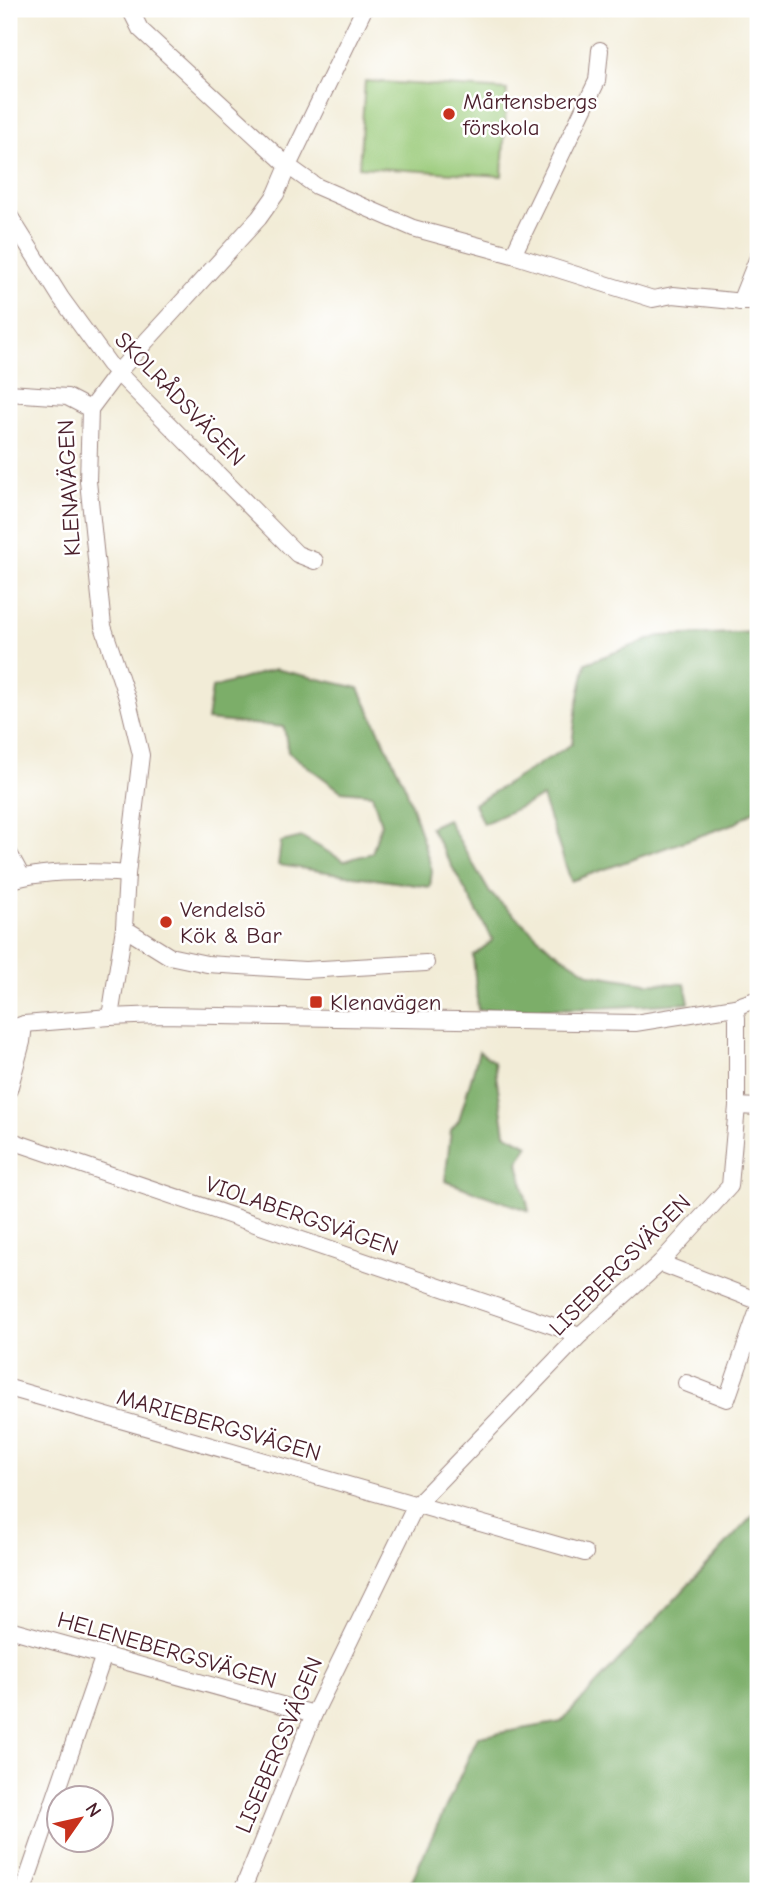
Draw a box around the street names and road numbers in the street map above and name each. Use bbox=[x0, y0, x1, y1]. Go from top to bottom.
street label: SKOLRÅDSVÄGEN bbox=[109, 326, 251, 472]
street label: KLENAVÄGEN bbox=[52, 419, 86, 557]
street label: VIOLABERGSVÄGEN bbox=[202, 1170, 402, 1262]
street label: LISEBERGSVÄGEN bbox=[544, 1189, 696, 1341]
street label: MARIEBERGSVÄGEN bbox=[114, 1383, 324, 1467]
street label: HELENEBERGSVÄGEN bbox=[54, 1606, 280, 1694]
street label: LISEBERGSVÄGEN bbox=[230, 1653, 328, 1837]

